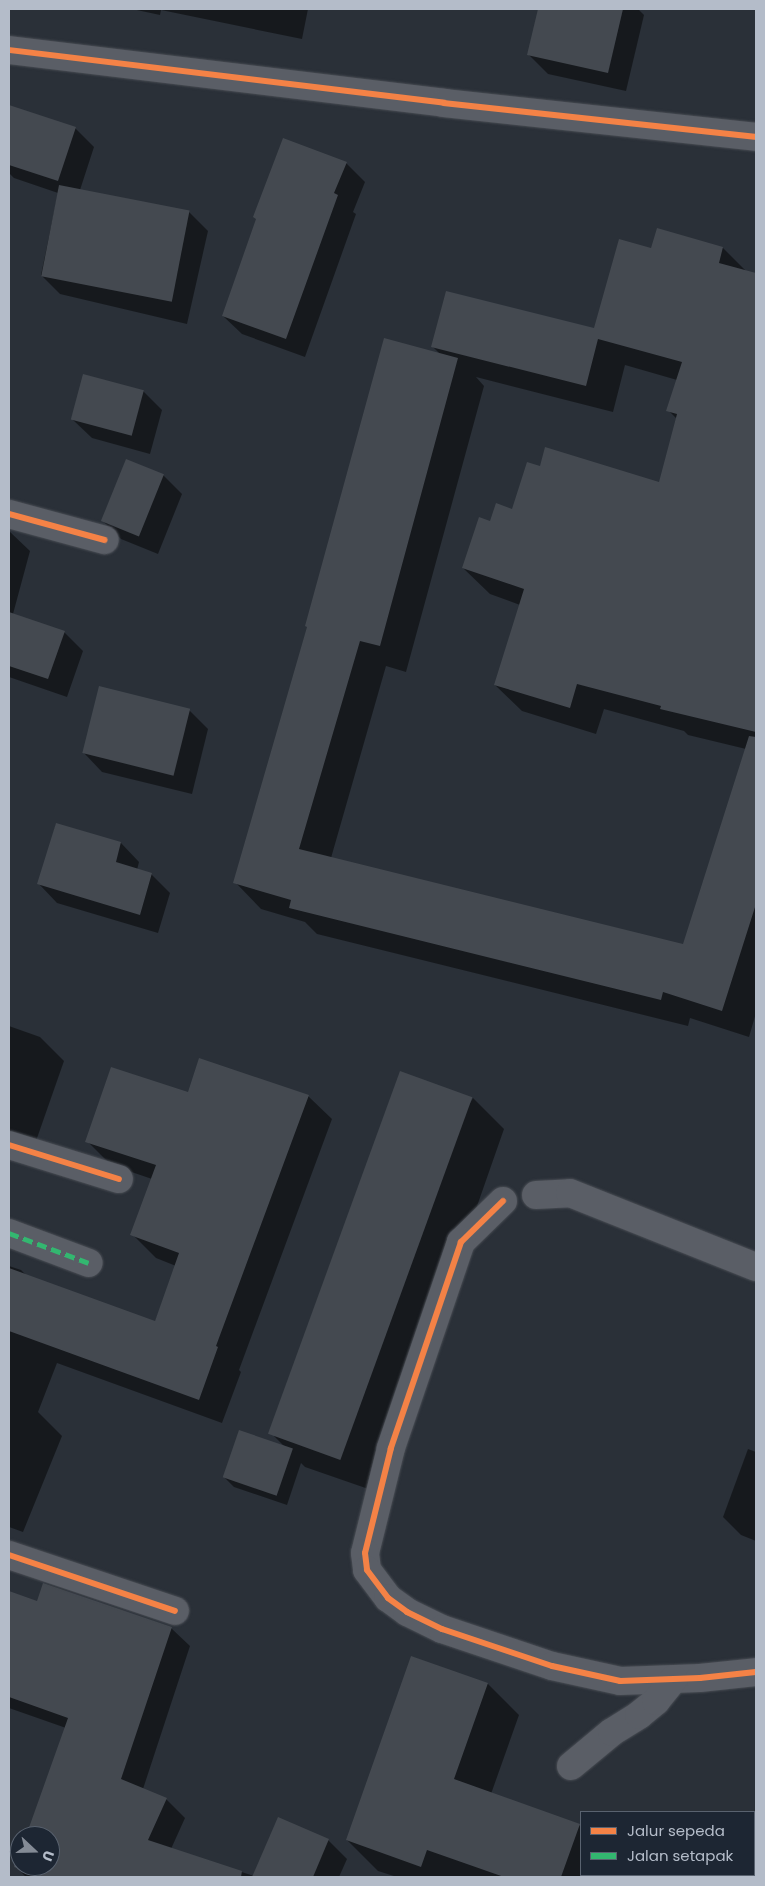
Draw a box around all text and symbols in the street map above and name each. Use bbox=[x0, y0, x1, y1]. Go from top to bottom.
legend bbox=[580, 1811, 755, 1876]
text: Jalur sepeda bbox=[627, 1820, 725, 1841]
north arrow bbox=[10, 1826, 60, 1876]
text: Jalan setapak bbox=[627, 1845, 733, 1866]
text: U bbox=[37, 1848, 59, 1864]

